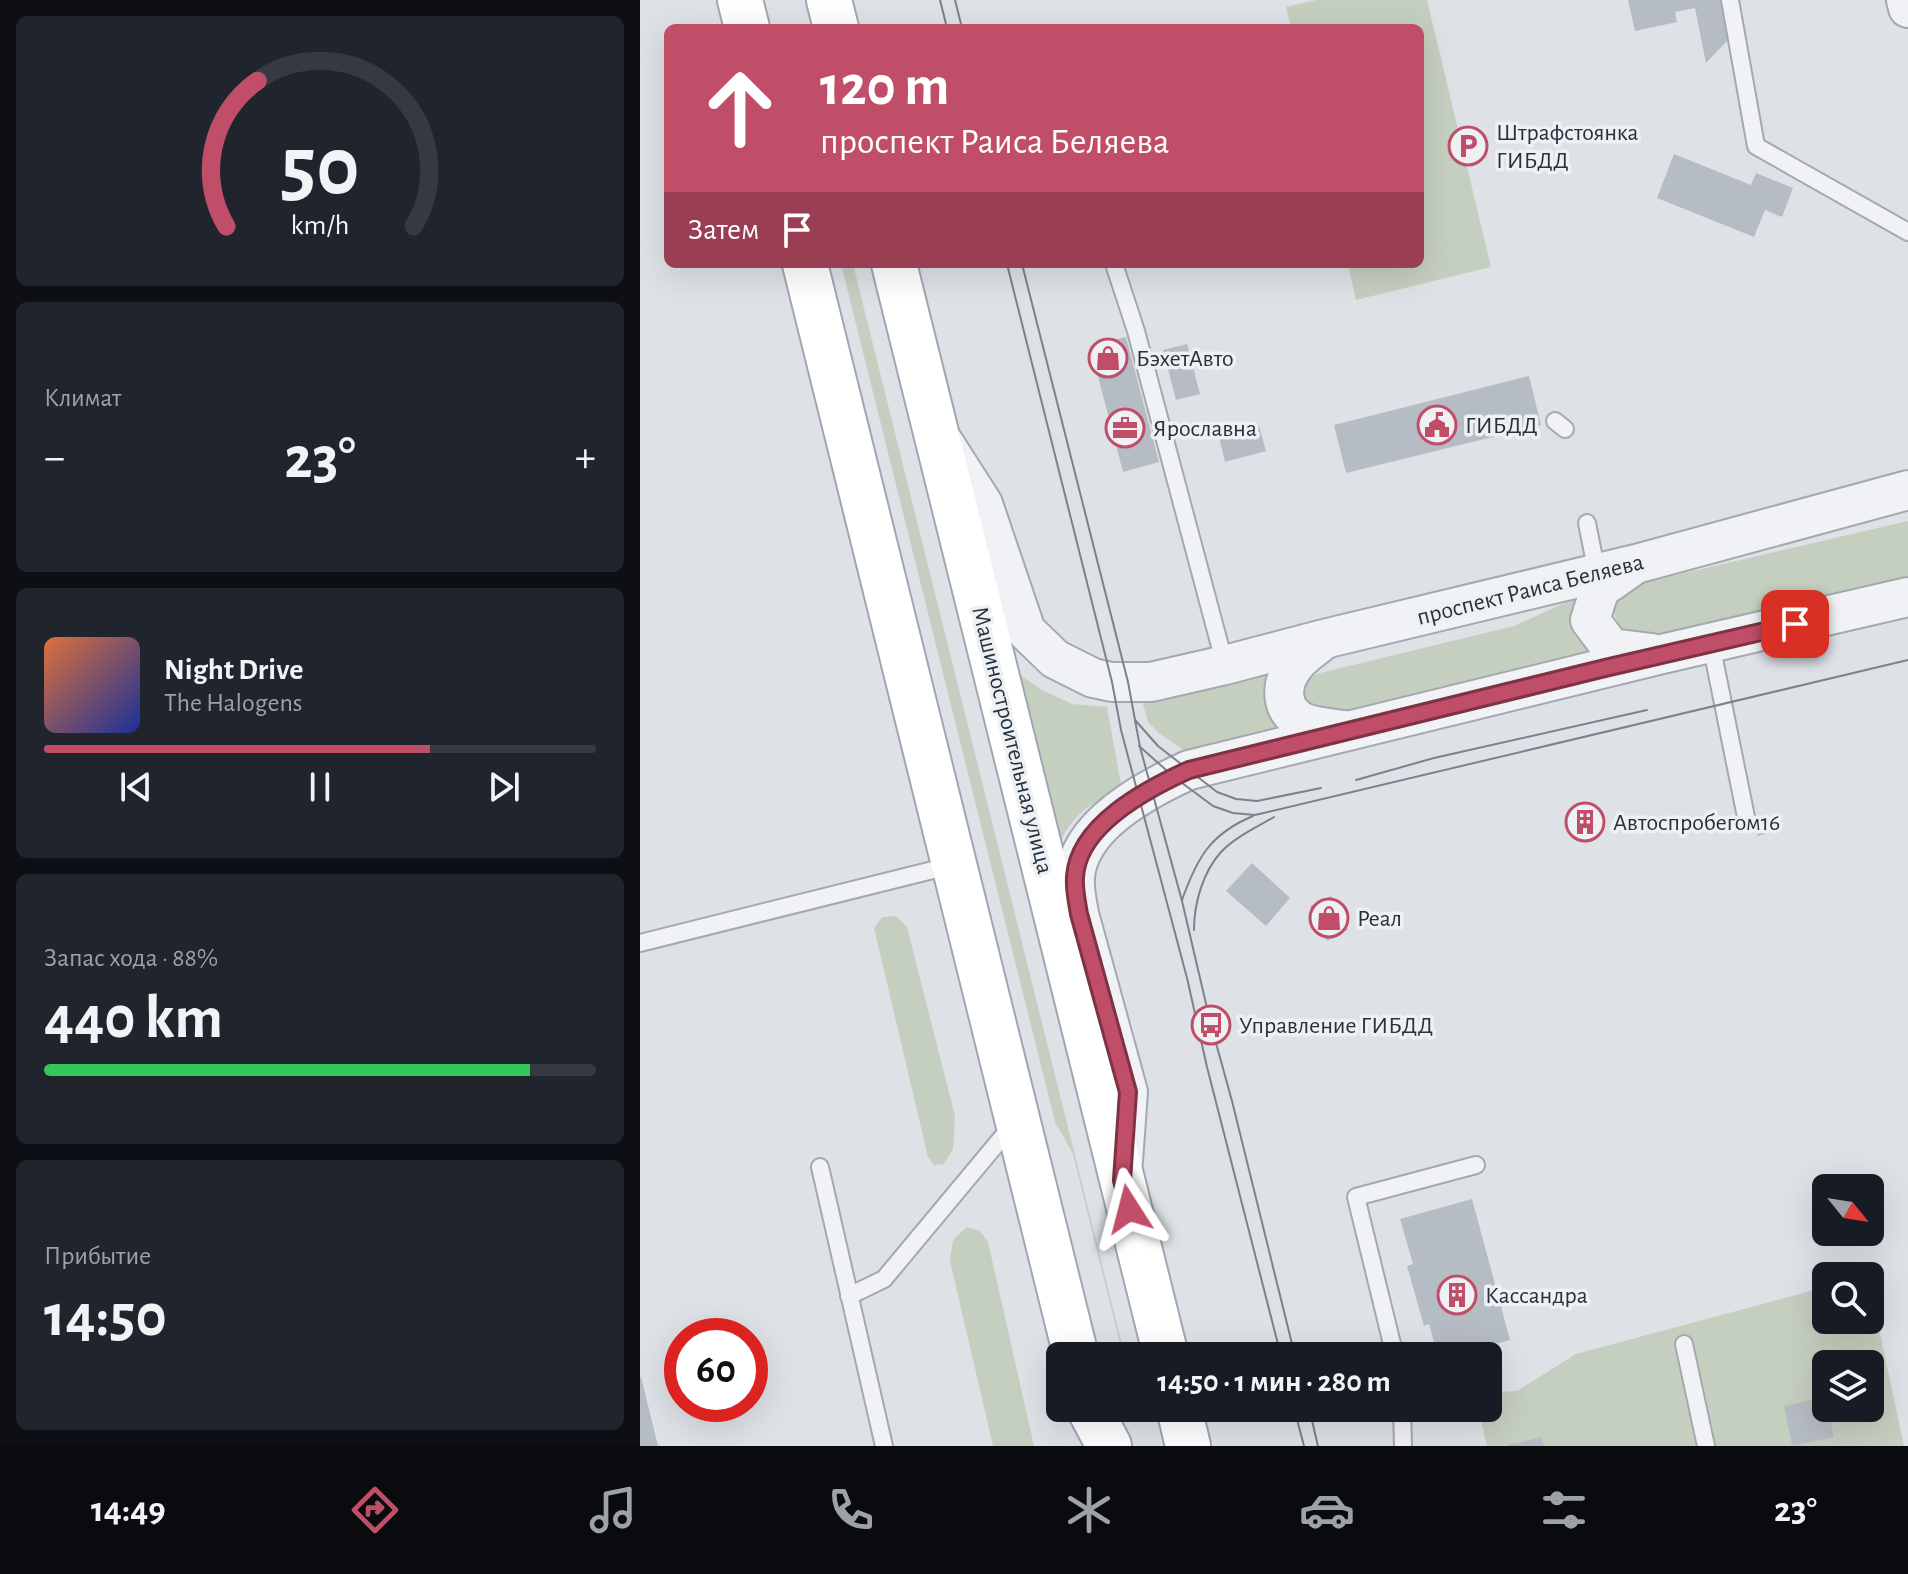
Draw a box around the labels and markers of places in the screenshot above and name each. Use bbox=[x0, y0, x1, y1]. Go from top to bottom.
place label: Штрафстоянка ГИБДД bbox=[1496, 121, 1638, 173]
parking icon: Штрафстоянка ГИБДД bbox=[1447, 125, 1489, 167]
shop icon: БэхетАвто bbox=[1087, 337, 1129, 379]
place label: БэхетАвто bbox=[1136, 347, 1234, 371]
public building icon: ГИБДД bbox=[1416, 404, 1458, 446]
office icon: Ярославна bbox=[1104, 407, 1146, 449]
place label: ГИБДД bbox=[1465, 414, 1538, 438]
place label: Ярославна bbox=[1153, 417, 1257, 441]
pin bbox=[1761, 590, 1829, 658]
building icon: Автоспробегом16 bbox=[1564, 801, 1606, 843]
place label: Автоспробегом16 bbox=[1613, 811, 1780, 835]
shop icon: Реал bbox=[1308, 897, 1350, 939]
place label: Реал bbox=[1357, 907, 1402, 931]
bus stop icon: Управление ГИБДД bbox=[1190, 1004, 1232, 1046]
place label: Управление ГИБДД bbox=[1239, 1014, 1433, 1038]
building icon: Кассандра bbox=[1436, 1274, 1478, 1316]
place label: Кассандра bbox=[1485, 1284, 1588, 1308]

